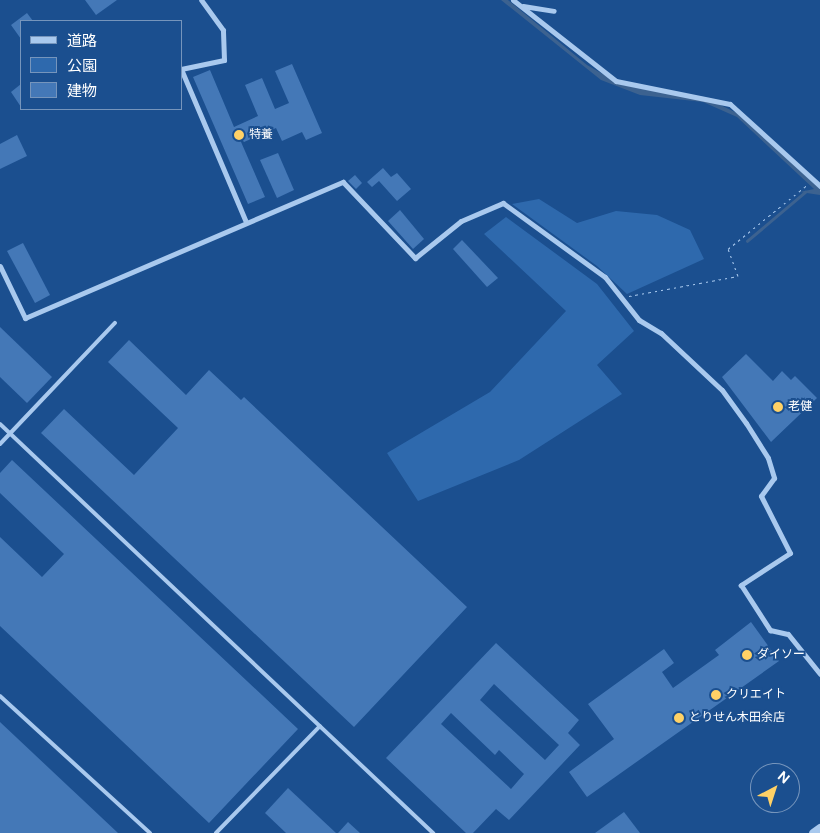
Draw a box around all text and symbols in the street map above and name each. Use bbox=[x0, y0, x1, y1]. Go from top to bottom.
legend bbox=[20, 20, 182, 110]
text: 道路 bbox=[67, 31, 97, 51]
text: 公園 bbox=[67, 56, 97, 76]
text: 建物 bbox=[67, 81, 97, 101]
place label: 特養 bbox=[249, 128, 273, 142]
marker: 特養 bbox=[233, 129, 245, 141]
place label: 老健 bbox=[788, 400, 812, 414]
marker: 老健 bbox=[772, 401, 784, 413]
place label: ダイソー bbox=[757, 648, 805, 662]
marker: ダイソー bbox=[741, 649, 753, 661]
place label: クリエイト bbox=[726, 688, 786, 702]
marker: クリエイト bbox=[710, 689, 722, 701]
place label: とりせん木田余店 bbox=[689, 711, 785, 725]
marker: とりせん木田余店 bbox=[673, 712, 685, 724]
north arrow bbox=[750, 763, 800, 813]
text: N bbox=[774, 767, 794, 787]

